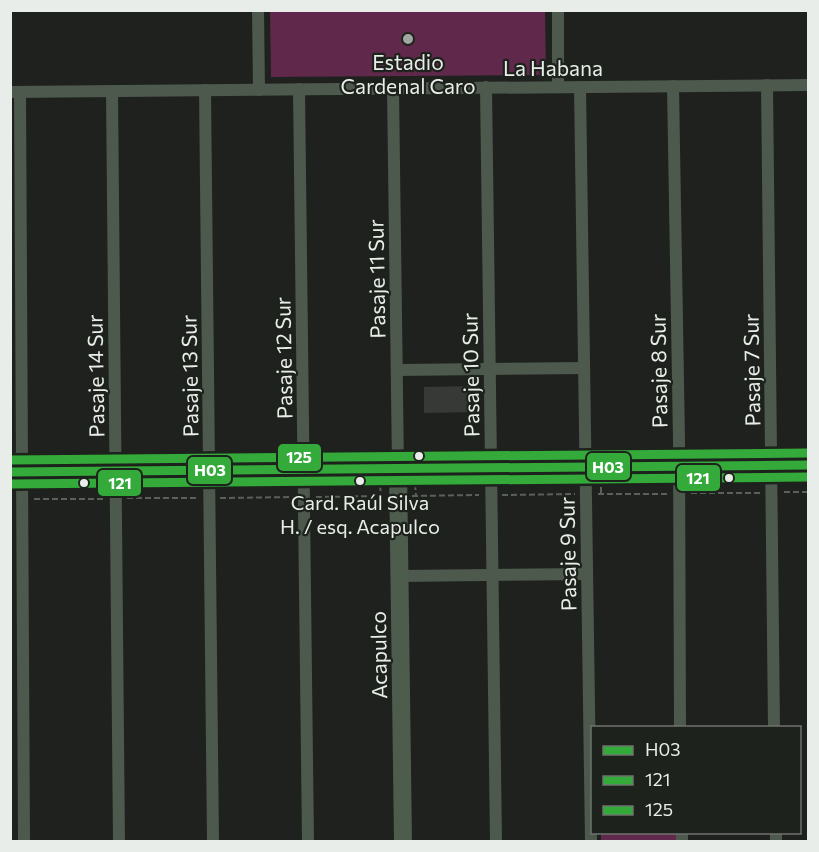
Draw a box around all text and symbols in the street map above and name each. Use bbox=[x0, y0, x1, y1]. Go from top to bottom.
marker: Estadio Cardenal Caro bbox=[401, 32, 415, 46]
place label: Estadio Cardenal Caro bbox=[341, 49, 475, 98]
street label: La Habana bbox=[503, 55, 603, 80]
street label: Pasaje 11 Sur bbox=[362, 219, 390, 339]
street label: Pasaje 12 Sur bbox=[269, 297, 297, 419]
street label: Pasaje 10 Sur bbox=[456, 313, 484, 437]
street label: Pasaje 7 Sur bbox=[738, 313, 764, 427]
street label: Pasaje 14 Sur bbox=[81, 314, 109, 438]
street label: Pasaje 8 Sur bbox=[645, 314, 671, 428]
street label: Pasaje 13 Sur bbox=[175, 315, 203, 437]
line badge: 125 bbox=[277, 443, 322, 472]
text: 125 bbox=[286, 447, 312, 466]
unlabelled marker bbox=[413, 450, 425, 462]
line badge: H03 bbox=[586, 452, 631, 481]
line badge: H03 bbox=[187, 456, 232, 485]
text: H03 bbox=[592, 457, 624, 476]
text: H03 bbox=[194, 460, 226, 479]
line badge: 121 bbox=[676, 464, 721, 492]
text: 121 bbox=[686, 468, 710, 487]
line badge: 121 bbox=[97, 469, 142, 497]
unlabelled marker bbox=[723, 472, 735, 484]
text: 121 bbox=[108, 473, 132, 492]
marker: Card. Raúl Silva H. / esq. Acapulco bbox=[354, 475, 366, 487]
unlabelled marker bbox=[78, 477, 90, 489]
place label: Card. Raúl Silva H. / esq. Acapulco bbox=[280, 490, 440, 538]
street label: Pasaje 9 Sur bbox=[554, 497, 580, 611]
street label: Acapulco bbox=[365, 611, 391, 699]
legend bbox=[591, 726, 801, 834]
text: H03 bbox=[645, 738, 680, 760]
text: 121 bbox=[645, 768, 670, 790]
text: 125 bbox=[645, 798, 673, 820]

